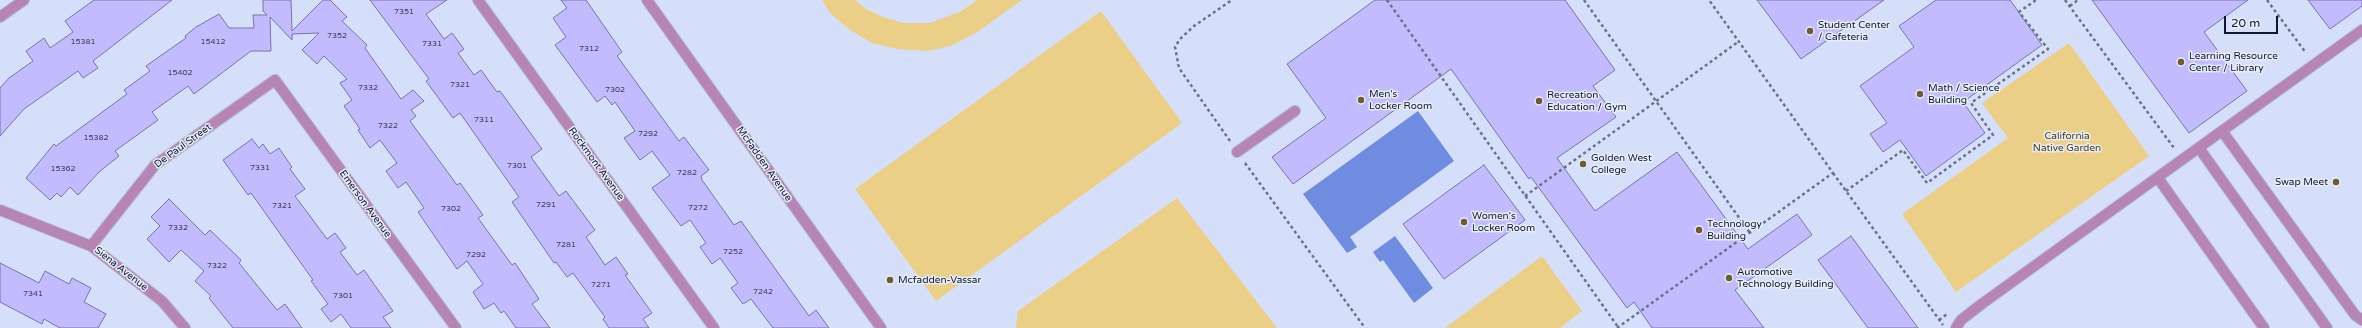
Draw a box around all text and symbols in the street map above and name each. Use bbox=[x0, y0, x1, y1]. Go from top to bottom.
house number: 7351 bbox=[394, 7, 414, 17]
scale bar bbox=[2226, 8, 2280, 34]
text: 20 m bbox=[2231, 16, 2260, 30]
place label: Student Center / Cafeteria bbox=[1818, 19, 1890, 42]
marker: Student Center / Cafeteria bbox=[1805, 26, 1815, 36]
house number: 7352 bbox=[327, 31, 347, 41]
house number: 15381 bbox=[70, 37, 96, 47]
house number: 15412 bbox=[200, 37, 226, 47]
house number: 7331 bbox=[422, 39, 442, 49]
house number: 7312 bbox=[579, 44, 599, 54]
place label: Learning Resource Center / Library bbox=[2189, 50, 2278, 74]
marker: Learning Resource Center / Library bbox=[2176, 57, 2186, 67]
house number: 15402 bbox=[167, 68, 193, 78]
house number: 7321 bbox=[450, 80, 470, 90]
place label: Math / Science Building bbox=[1928, 82, 1999, 106]
house number: 7332 bbox=[358, 83, 378, 93]
house number: 7302 bbox=[605, 85, 625, 95]
place label: Men's Locker Room bbox=[1369, 88, 1432, 112]
place label: Recreation Education / Gym bbox=[1547, 89, 1627, 112]
marker: Math / Science Building bbox=[1915, 89, 1925, 99]
marker: Men's Locker Room bbox=[1356, 95, 1366, 105]
marker: Recreation Education / Gym bbox=[1534, 96, 1544, 106]
house number: 7311 bbox=[474, 115, 494, 125]
street label: De Paul Street bbox=[152, 121, 214, 171]
house number: 7322 bbox=[378, 121, 398, 131]
street label: McFadden Avenue bbox=[734, 124, 794, 204]
street label: Rockmont Avenue bbox=[565, 125, 627, 203]
house number: 7292 bbox=[638, 129, 658, 139]
park label: California Native Garden bbox=[2033, 130, 2101, 154]
house number: 15382 bbox=[83, 133, 109, 143]
place label: Golden West College bbox=[1591, 152, 1652, 176]
marker: Golden West College bbox=[1578, 159, 1588, 169]
house number: 7301 bbox=[507, 161, 527, 171]
house number: 7331 bbox=[250, 163, 270, 173]
house number: 15362 bbox=[50, 164, 76, 174]
street label: Emerson Avenue bbox=[337, 168, 393, 240]
house number: 7282 bbox=[677, 168, 697, 178]
place label: Swap Meet bbox=[2275, 176, 2328, 188]
marker: Swap Meet bbox=[2331, 177, 2341, 187]
house number: 7291 bbox=[536, 200, 556, 210]
house number: 7321 bbox=[272, 201, 292, 211]
house number: 7272 bbox=[688, 203, 708, 213]
house number: 7302 bbox=[441, 204, 461, 214]
place label: Women's Locker Room bbox=[1472, 210, 1535, 234]
marker: Women's Locker Room bbox=[1459, 217, 1469, 227]
place label: Technology Building bbox=[1707, 218, 1762, 242]
house number: 7332 bbox=[168, 223, 188, 233]
marker: Technology Building bbox=[1694, 225, 1704, 235]
house number: 7281 bbox=[556, 240, 576, 250]
street label: Siena Avenue bbox=[92, 244, 150, 294]
house number: 7252 bbox=[723, 247, 743, 257]
house number: 7292 bbox=[466, 250, 486, 260]
house number: 7322 bbox=[207, 261, 227, 271]
place label: Automotive Technology Building bbox=[1737, 266, 1834, 290]
marker: Automotive Technology Building bbox=[1724, 273, 1734, 283]
place label: Mcfadden-Vassar bbox=[898, 274, 981, 286]
marker: Mcfadden-Vassar bbox=[885, 275, 895, 285]
house number: 7271 bbox=[591, 280, 611, 290]
house number: 7242 bbox=[753, 287, 773, 297]
house number: 7341 bbox=[23, 289, 43, 299]
house number: 7301 bbox=[333, 291, 353, 301]

